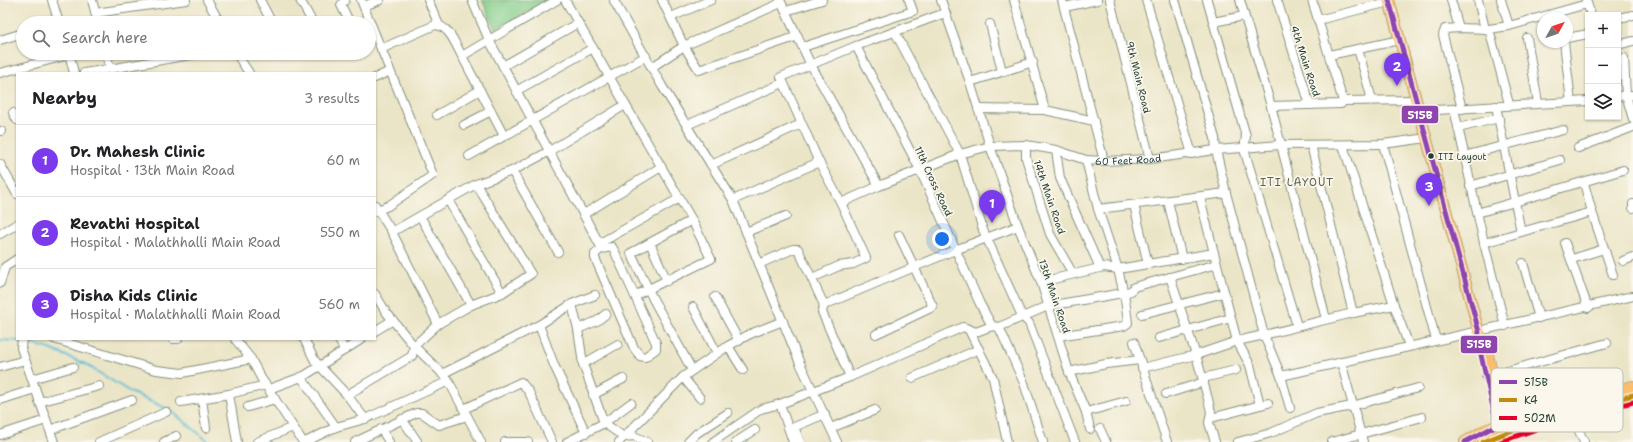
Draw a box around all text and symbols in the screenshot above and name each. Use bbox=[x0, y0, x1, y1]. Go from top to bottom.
north arrow bbox=[1537, 12, 1573, 48]
map controls bbox=[1585, 12, 1621, 120]
button: + bbox=[1585, 12, 1621, 48]
search box bbox=[16, 16, 376, 60]
street label: 4th Main Road bbox=[1288, 24, 1323, 99]
icon: search bbox=[30, 27, 52, 49]
text: Search here bbox=[62, 28, 148, 48]
street label: 9th Main Road bbox=[1123, 40, 1154, 115]
button: − bbox=[1585, 48, 1621, 84]
pin: 2 bbox=[1384, 53, 1410, 86]
button: layers bbox=[1585, 84, 1621, 120]
text: Nearby bbox=[32, 87, 97, 109]
text: 3 results bbox=[304, 90, 360, 107]
line badge: 515B bbox=[1401, 105, 1439, 124]
text: 515B bbox=[1407, 108, 1433, 123]
text: Dr. Mahesh Clinic bbox=[70, 142, 205, 162]
street label: 11th Cross Road bbox=[912, 144, 956, 219]
street label: 60 Feet Road bbox=[1095, 151, 1163, 168]
marker: ITI Layout bbox=[1426, 151, 1436, 161]
place label: ITI Layout bbox=[1438, 151, 1487, 163]
text: 1 bbox=[42, 152, 48, 169]
text: 60 m bbox=[327, 152, 360, 169]
street label: 14th Main Road bbox=[1031, 158, 1069, 237]
text: Hospital · 13th Main Road bbox=[70, 162, 235, 179]
pin: 3 bbox=[1416, 173, 1442, 206]
district label: ITI LAYOUT bbox=[1260, 175, 1334, 190]
pin: 1 bbox=[979, 190, 1005, 223]
text: Revathi Hospital bbox=[70, 214, 200, 234]
text: 2 bbox=[40, 224, 50, 241]
text: 550 m bbox=[320, 224, 360, 241]
your location bbox=[932, 229, 952, 249]
text: Hospital · Malathhalli Main Road bbox=[70, 234, 281, 251]
street label: 13th Main Road bbox=[1036, 257, 1074, 336]
text: Disha Kids Clinic bbox=[70, 286, 198, 306]
text: 3 bbox=[40, 296, 50, 313]
text: 560 m bbox=[319, 296, 360, 313]
text: Hospital · Malathhalli Main Road bbox=[70, 306, 281, 323]
line badge: 515B bbox=[1460, 335, 1498, 354]
text: 515B bbox=[1466, 337, 1492, 352]
legend bbox=[1491, 368, 1623, 432]
text: 515B bbox=[1524, 375, 1548, 390]
text: K4 bbox=[1524, 393, 1538, 408]
text: 502M bbox=[1524, 411, 1556, 426]

